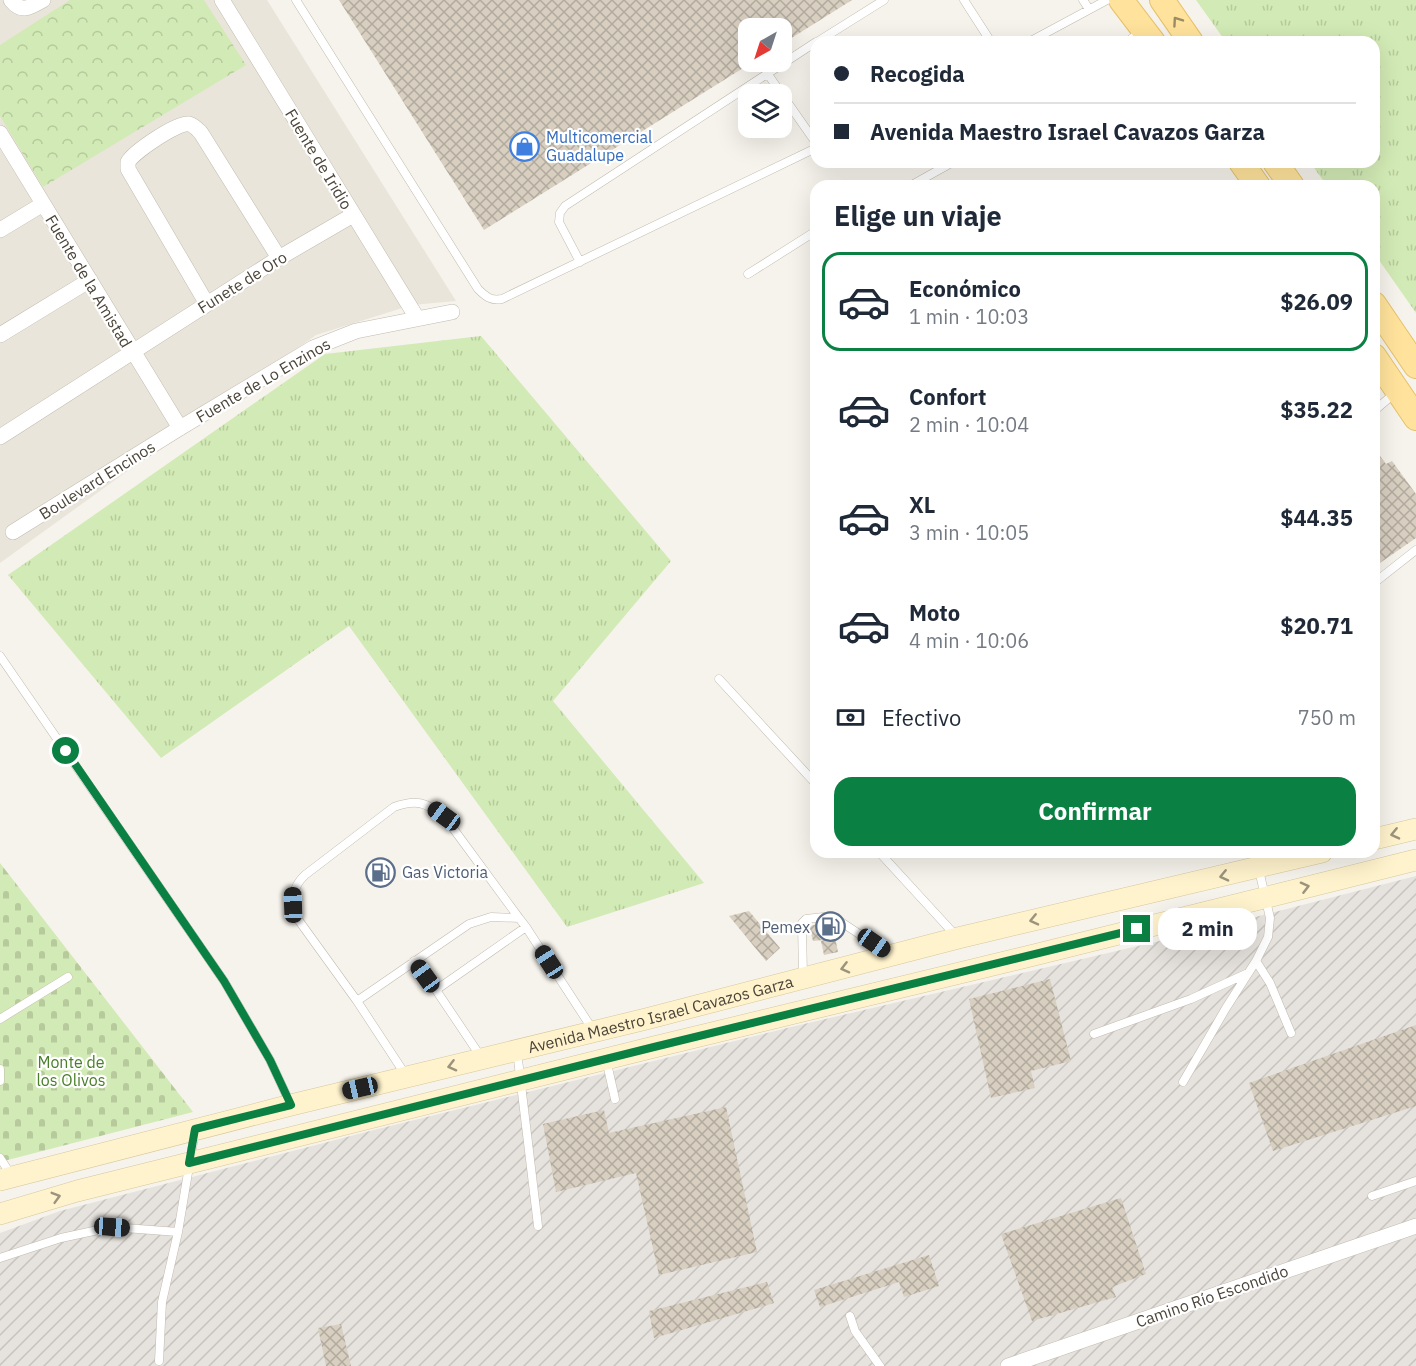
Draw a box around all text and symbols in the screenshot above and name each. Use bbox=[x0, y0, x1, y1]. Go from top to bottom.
one-way arrow bbox=[1173, 17, 1184, 28]
north arrow bbox=[738, 18, 792, 72]
map controls bbox=[738, 18, 792, 138]
text: Recogida bbox=[870, 59, 965, 88]
button: layers bbox=[738, 84, 792, 138]
street label: Fuente de Iridio bbox=[281, 105, 357, 213]
text: Avenida Maestro Israel Cavazos Garza bbox=[870, 117, 1265, 146]
place label: Multicomercial Guadalupe bbox=[546, 127, 652, 165]
shop icon: Multicomercial Guadalupe bbox=[509, 130, 541, 162]
text: Elige un viaje bbox=[834, 198, 1002, 233]
street label: Fuente de la Amistad bbox=[41, 211, 137, 351]
street label: Funete de Oro bbox=[194, 247, 290, 317]
text: Económico bbox=[909, 274, 1021, 303]
icon: car bbox=[837, 275, 891, 329]
text: $26.09 bbox=[1280, 287, 1353, 316]
text: 1 min · 10:03 bbox=[909, 303, 1029, 330]
street label: Fuente de Lo Enzinos bbox=[192, 333, 334, 427]
text: Confort bbox=[909, 382, 987, 411]
icon: car bbox=[837, 383, 891, 437]
text: $35.22 bbox=[1280, 395, 1353, 424]
text: 2 min · 10:04 bbox=[909, 411, 1029, 438]
street label: Boulevard Encinos bbox=[35, 436, 159, 524]
text: XL bbox=[909, 490, 935, 519]
icon: car bbox=[837, 491, 891, 545]
text: $44.35 bbox=[1280, 503, 1353, 532]
text: 3 min · 10:05 bbox=[909, 519, 1029, 546]
text: Moto bbox=[909, 598, 960, 627]
icon: car bbox=[837, 599, 891, 653]
text: $20.71 bbox=[1280, 611, 1353, 640]
text: 4 min · 10:06 bbox=[909, 627, 1029, 654]
icon: cash bbox=[834, 701, 867, 734]
text: Efectivo bbox=[882, 703, 961, 732]
text: 750 m bbox=[1298, 704, 1356, 731]
route start bbox=[52, 737, 79, 764]
button: Confirmar bbox=[834, 777, 1356, 846]
car bbox=[424, 798, 464, 834]
one-way arrow bbox=[1390, 827, 1400, 840]
fuel station icon: Gas Victoria bbox=[365, 856, 397, 888]
place label: Gas Victoria bbox=[402, 862, 488, 882]
one-way arrow bbox=[1219, 869, 1229, 882]
one-way arrow bbox=[1300, 881, 1310, 894]
car bbox=[283, 887, 303, 923]
callout: 2 min bbox=[1158, 908, 1257, 950]
fuel station icon: Pemex bbox=[815, 911, 847, 943]
one-way arrow bbox=[1029, 913, 1039, 926]
route end bbox=[1123, 915, 1150, 942]
text: 2 min bbox=[1181, 915, 1234, 942]
place label: Pemex bbox=[761, 917, 810, 937]
car bbox=[854, 925, 894, 961]
car bbox=[532, 942, 566, 982]
car bbox=[407, 956, 443, 996]
one-way arrow bbox=[840, 960, 850, 973]
street label: Avenida Maestro Israel Cavazos Garza bbox=[526, 971, 796, 1057]
park label: Monte de los Olivos bbox=[36, 1052, 106, 1090]
one-way arrow bbox=[447, 1058, 457, 1071]
car bbox=[340, 1075, 380, 1101]
one-way arrow bbox=[50, 1192, 61, 1204]
car bbox=[93, 1217, 131, 1237]
street label: Camino Río Escondido bbox=[1133, 1261, 1291, 1331]

